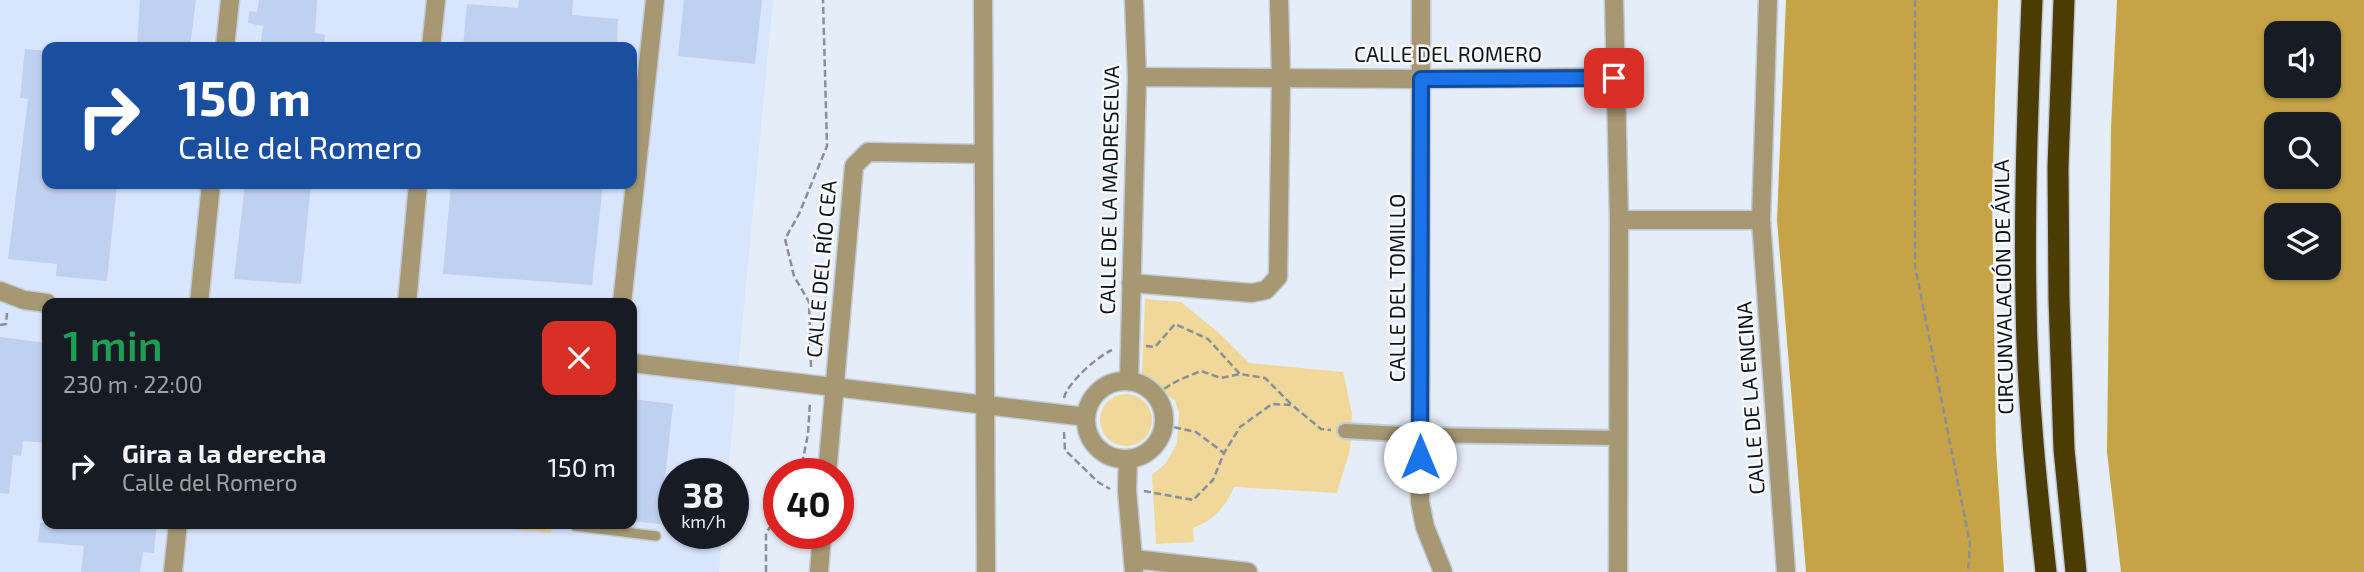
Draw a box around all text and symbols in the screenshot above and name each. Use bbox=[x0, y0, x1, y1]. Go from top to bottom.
map controls bbox=[2264, 21, 2341, 280]
button: sound bbox=[2264, 21, 2341, 98]
street label: CALLE DEL ROMERO bbox=[1354, 41, 1542, 66]
pin bbox=[1584, 48, 1644, 108]
icon: arrive bbox=[1595, 59, 1633, 97]
street label: CALLE DE LA MADRESELVA bbox=[1094, 65, 1123, 315]
text: 150 m bbox=[178, 67, 311, 126]
icon: right bbox=[63, 70, 154, 161]
button: search bbox=[2264, 112, 2341, 189]
text: Calle del Romero bbox=[178, 127, 422, 165]
street label: CIRCUNVALACIÓN DE ÁVILA bbox=[1988, 159, 2017, 415]
street label: CALLE DEL RÍO CEA bbox=[800, 179, 841, 358]
street label: CALLE DEL TOMILLO bbox=[1384, 194, 1409, 382]
button: layers bbox=[2264, 203, 2341, 280]
street label: CALLE DE LA ENCINA bbox=[1730, 301, 1769, 495]
text: 1 min bbox=[63, 319, 163, 369]
button: close bbox=[542, 321, 616, 395]
text: 230 m · 22:00 bbox=[63, 370, 203, 398]
position arrow bbox=[1383, 420, 1457, 494]
text: Gira a la derecha bbox=[122, 437, 326, 468]
icon: right bbox=[63, 447, 101, 485]
text: 150 m bbox=[547, 451, 616, 482]
speed limit sign: 40 bbox=[763, 458, 854, 549]
text: Calle del Romero bbox=[122, 468, 297, 496]
text: 38 bbox=[683, 473, 724, 515]
text: km/h bbox=[681, 510, 726, 532]

